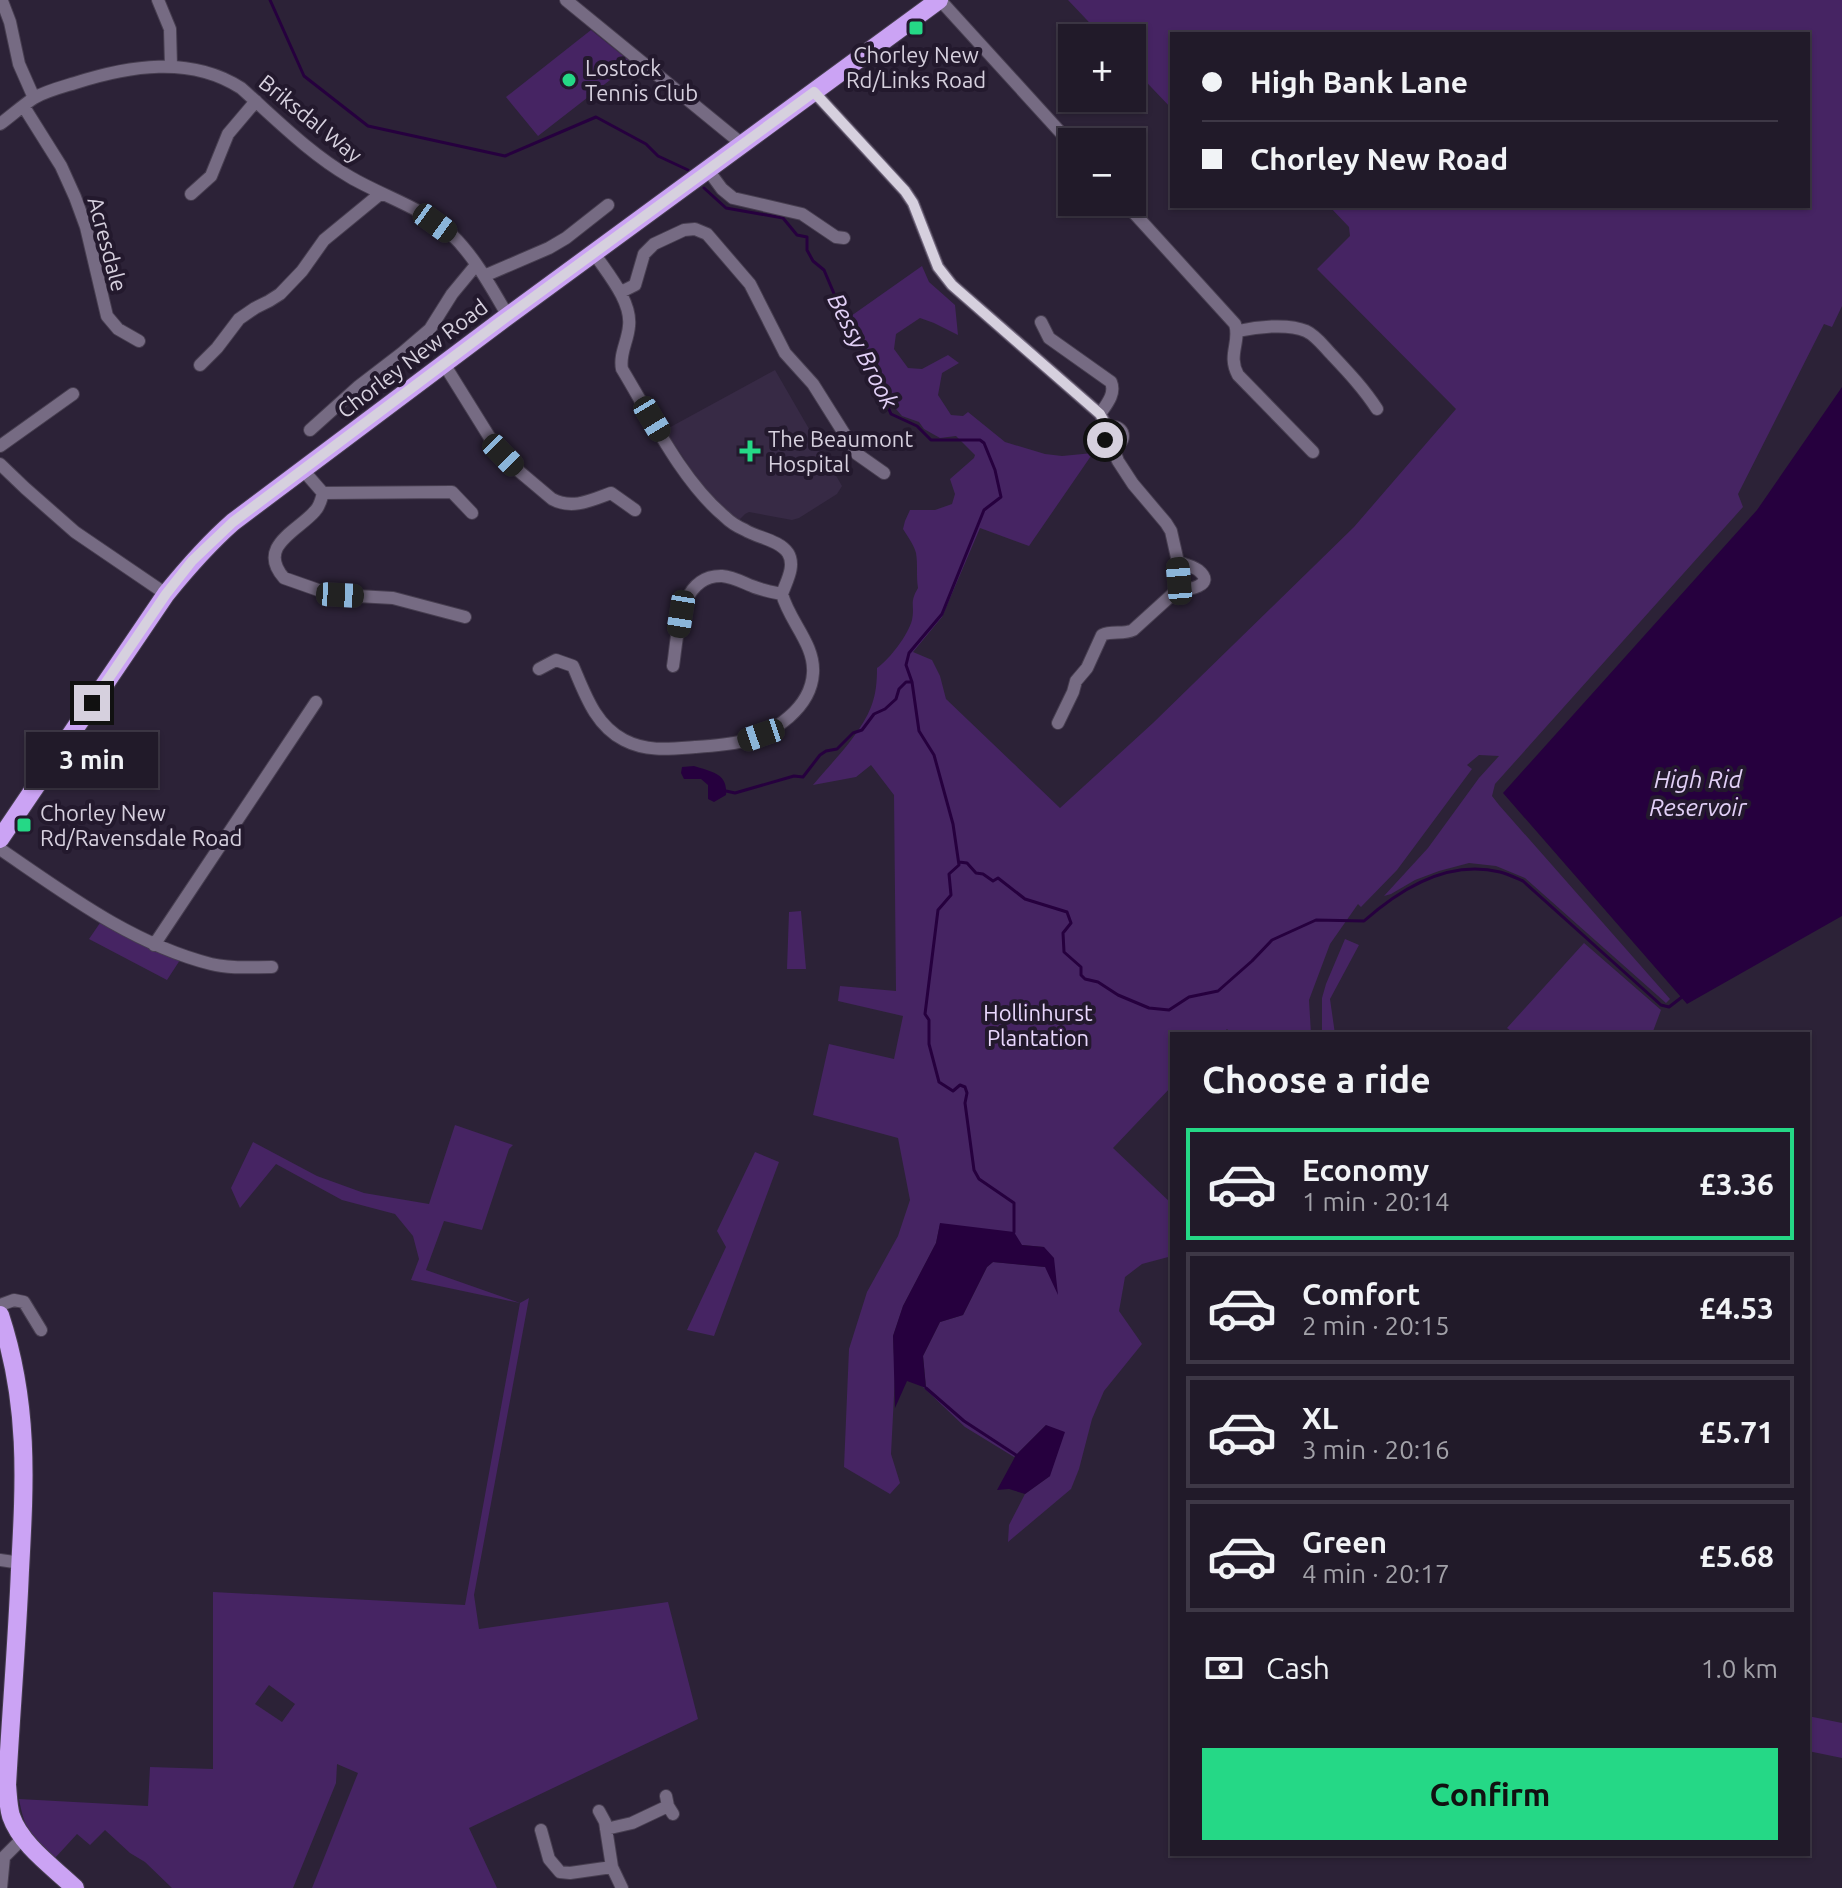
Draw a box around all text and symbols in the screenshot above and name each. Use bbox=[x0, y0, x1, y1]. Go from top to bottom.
marker: Chorley New Rd/Links Road bbox=[907, 19, 925, 37]
map controls bbox=[1058, 24, 1146, 216]
button: + bbox=[1058, 24, 1146, 112]
place label: Chorley New Rd/Links Road bbox=[846, 42, 986, 92]
place label: Lostock Tennis Club bbox=[585, 55, 698, 105]
text: High Bank Lane bbox=[1250, 65, 1468, 99]
street label: Briksdal Way bbox=[255, 69, 368, 167]
marker: Lostock Tennis Club bbox=[560, 71, 578, 89]
button: − bbox=[1058, 128, 1146, 216]
text: Chorley New Road bbox=[1250, 142, 1508, 176]
street label: Acresdale bbox=[83, 194, 133, 294]
car bbox=[409, 199, 461, 247]
water label: Bessy Brook bbox=[822, 289, 904, 414]
street label: Chorley New Road bbox=[332, 293, 492, 423]
car bbox=[629, 392, 675, 446]
route start bbox=[1087, 422, 1123, 458]
place label: The Beaumont Hospital bbox=[768, 426, 913, 476]
car bbox=[478, 429, 528, 481]
marker: The Beaumont Hospital bbox=[739, 440, 761, 462]
car bbox=[1165, 556, 1193, 606]
car bbox=[315, 582, 365, 608]
car bbox=[665, 588, 697, 640]
route end bbox=[74, 685, 110, 721]
car bbox=[734, 716, 788, 754]
callout: 3 min bbox=[26, 731, 158, 787]
text: 3 min bbox=[59, 745, 125, 774]
water label: High Rid Reservoir bbox=[1649, 766, 1748, 821]
place label: Chorley New Rd/Ravensdale Road bbox=[40, 800, 242, 850]
marker: Chorley New Rd/Ravensdale Road bbox=[15, 816, 33, 834]
park label: Hollinhurst Plantation bbox=[983, 1000, 1093, 1050]
text: Choose a ride bbox=[1202, 1059, 1431, 1100]
icon: car bbox=[1206, 1148, 1278, 1220]
text: Economy bbox=[1302, 1153, 1429, 1187]
text: £3.36 bbox=[1699, 1167, 1774, 1201]
text: 1 min · 20:14 bbox=[1302, 1187, 1450, 1216]
icon: car bbox=[1206, 1272, 1278, 1344]
text: Comfort bbox=[1302, 1277, 1420, 1311]
text: £4.53 bbox=[1699, 1291, 1774, 1325]
text: 2 min · 20:15 bbox=[1302, 1311, 1450, 1340]
icon: car bbox=[1206, 1396, 1278, 1468]
text: XL bbox=[1302, 1401, 1338, 1435]
text: £5.71 bbox=[1699, 1415, 1774, 1449]
text: 3 min · 20:16 bbox=[1302, 1435, 1450, 1464]
icon: car bbox=[1206, 1520, 1278, 1592]
text: Green bbox=[1302, 1525, 1387, 1559]
text: £5.68 bbox=[1699, 1539, 1774, 1573]
text: 4 min · 20:17 bbox=[1302, 1559, 1450, 1588]
icon: cash bbox=[1202, 1646, 1246, 1690]
text: Cash bbox=[1266, 1651, 1330, 1685]
text: 1.0 km bbox=[1701, 1654, 1778, 1683]
button: Confirm bbox=[1202, 1748, 1778, 1840]

